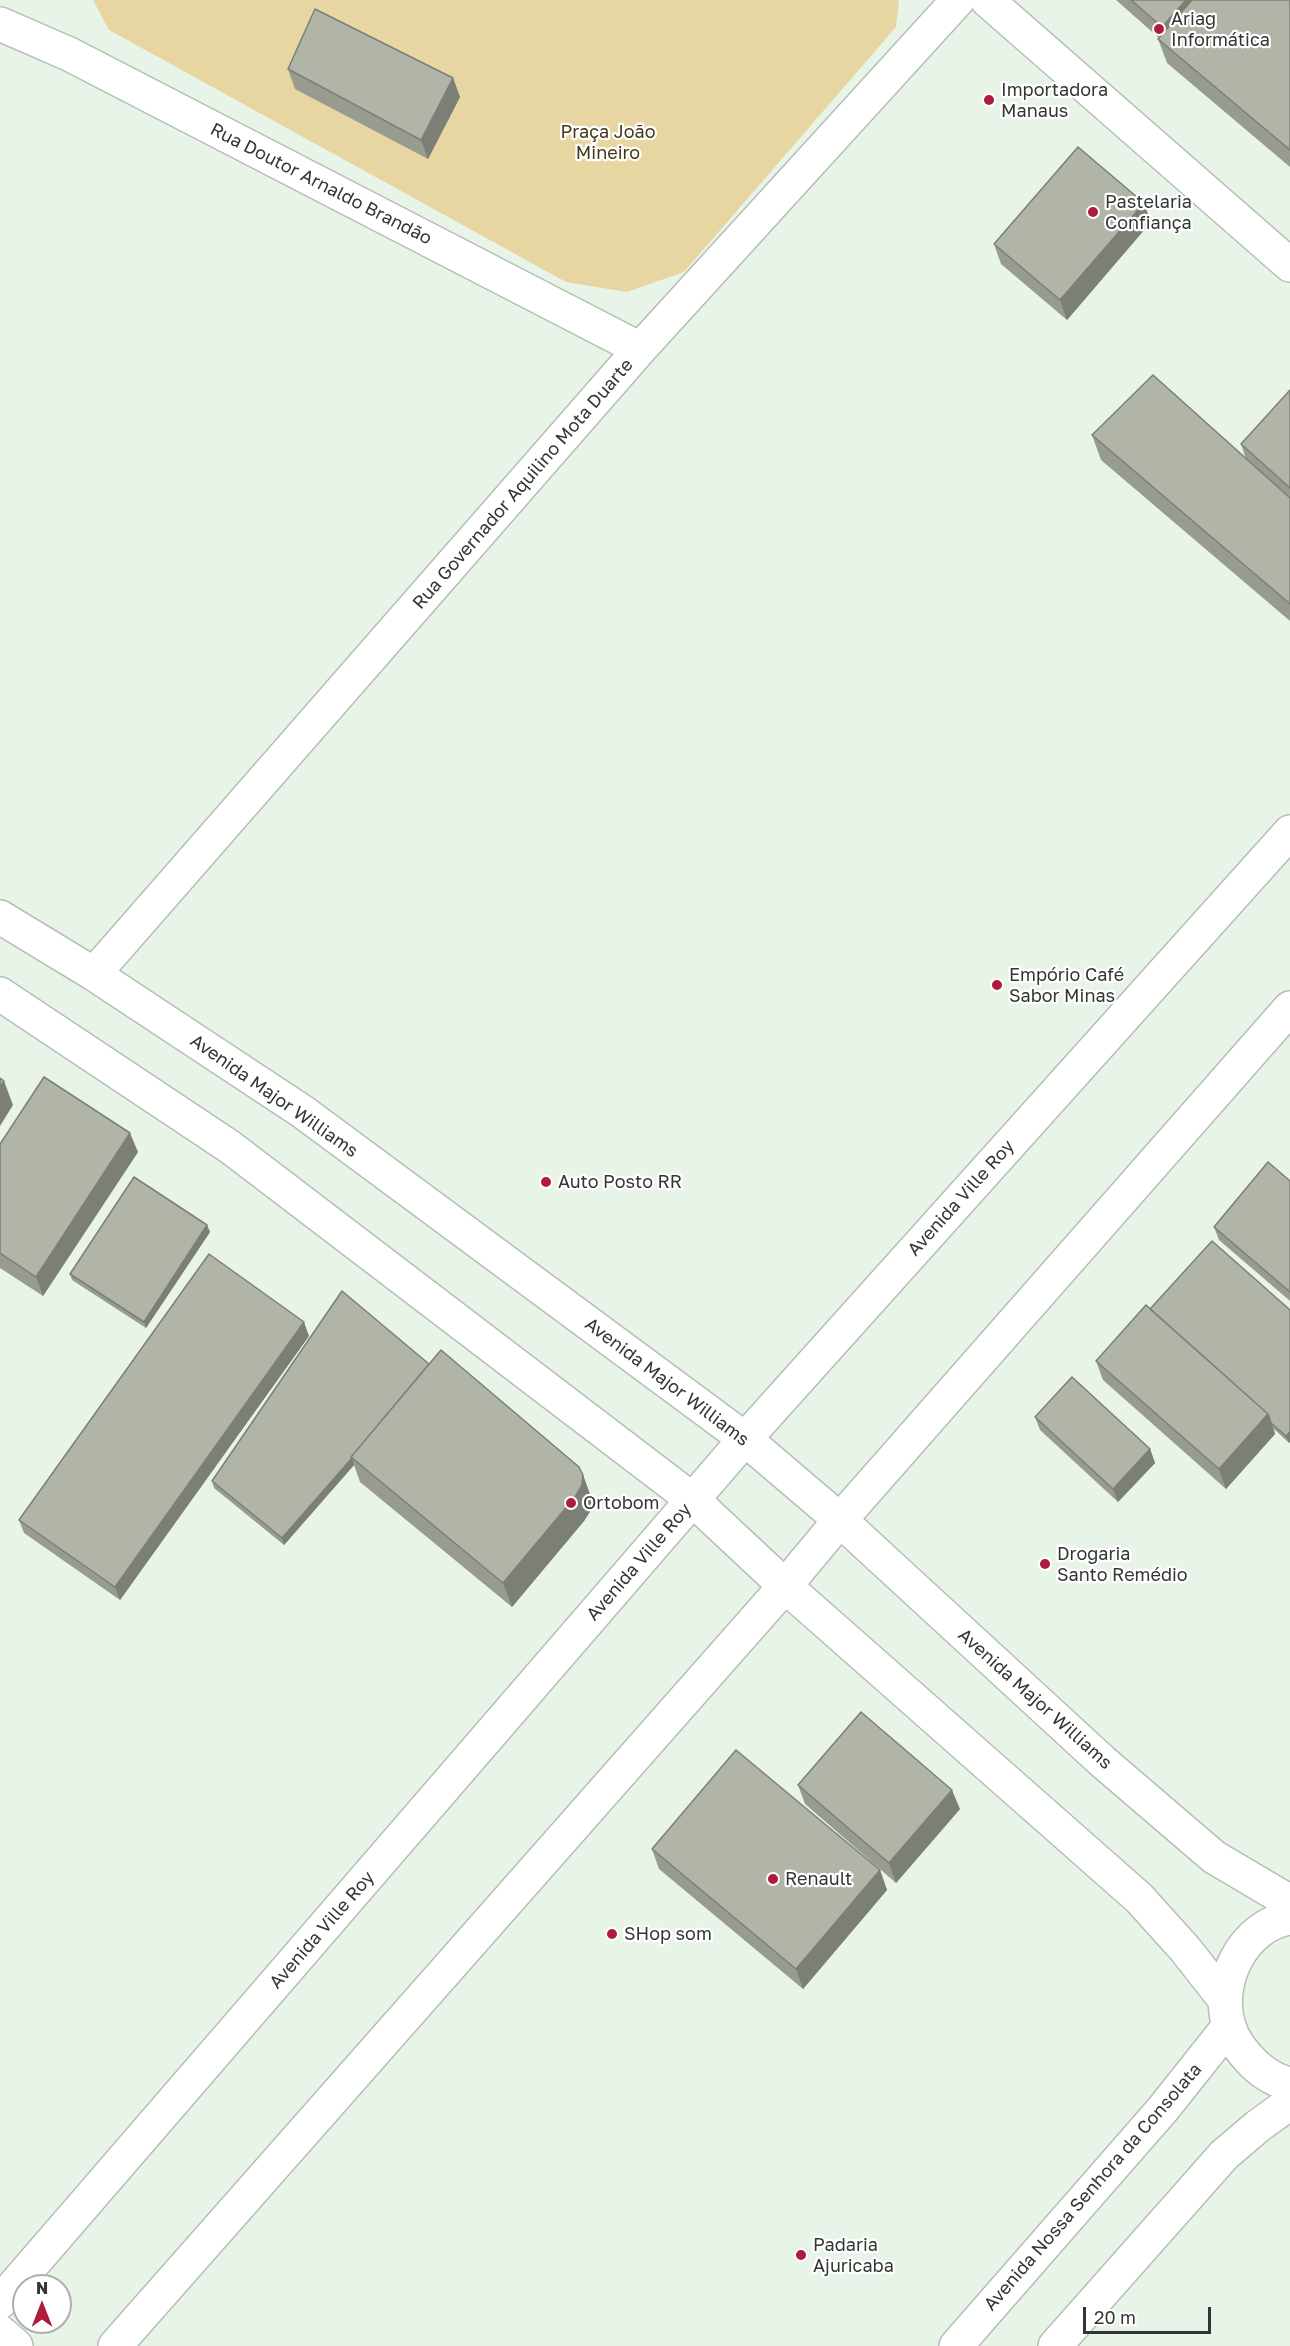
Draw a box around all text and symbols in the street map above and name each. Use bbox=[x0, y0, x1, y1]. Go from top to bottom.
place label: Ariag Informática bbox=[1171, 8, 1270, 50]
marker: Ariag Informática bbox=[1152, 22, 1166, 36]
place label: Importadora Manaus bbox=[1001, 79, 1108, 122]
marker: Importadora Manaus bbox=[982, 93, 996, 107]
street label: Rua Doutor Arnaldo Brandão bbox=[207, 119, 435, 249]
park label: Praça João Mineiro bbox=[560, 121, 656, 164]
place label: Pastelaria Confiança bbox=[1105, 191, 1192, 234]
marker: Pastelaria Confiança bbox=[1086, 205, 1100, 219]
street label: Rua Governador Aquilino Mota Duarte bbox=[408, 354, 638, 614]
place label: Empório Café Sabor Minas bbox=[1009, 964, 1124, 1006]
marker: Empório Café Sabor Minas bbox=[990, 978, 1004, 992]
street label: Avenida Major Williams bbox=[186, 1030, 362, 1162]
street label: Avenida Ville Roy bbox=[903, 1136, 1019, 1260]
place label: Auto Posto RR bbox=[558, 1171, 682, 1193]
marker: Auto Posto RR bbox=[539, 1175, 553, 1189]
street label: Avenida Major Williams bbox=[581, 1313, 753, 1451]
place label: Ortobom bbox=[583, 1492, 659, 1514]
marker: Ortobom bbox=[564, 1496, 578, 1510]
street label: Avenida Ville Roy bbox=[582, 1499, 696, 1625]
place label: Drogaria Santo Remédio bbox=[1057, 1543, 1188, 1586]
marker: Drogaria Santo Remédio bbox=[1038, 1557, 1052, 1571]
street label: Avenida Major Williams bbox=[954, 1624, 1116, 1774]
street label: Avenida Ville Roy bbox=[265, 1867, 379, 1993]
place label: Renault bbox=[785, 1868, 852, 1890]
marker: Renault bbox=[766, 1872, 780, 1886]
place label: SHop som bbox=[624, 1923, 712, 1945]
marker: SHop som bbox=[605, 1927, 619, 1941]
street label: Avenida Nossa Senhora da Consolata bbox=[980, 2059, 1206, 2315]
place label: Padaria Ajuricaba bbox=[813, 2234, 894, 2276]
marker: Padaria Ajuricaba bbox=[794, 2248, 808, 2262]
north arrow bbox=[12, 2274, 72, 2334]
text: N bbox=[36, 2278, 48, 2298]
scale bar bbox=[1086, 2295, 1214, 2333]
text: 20 m bbox=[1094, 2306, 1136, 2328]

